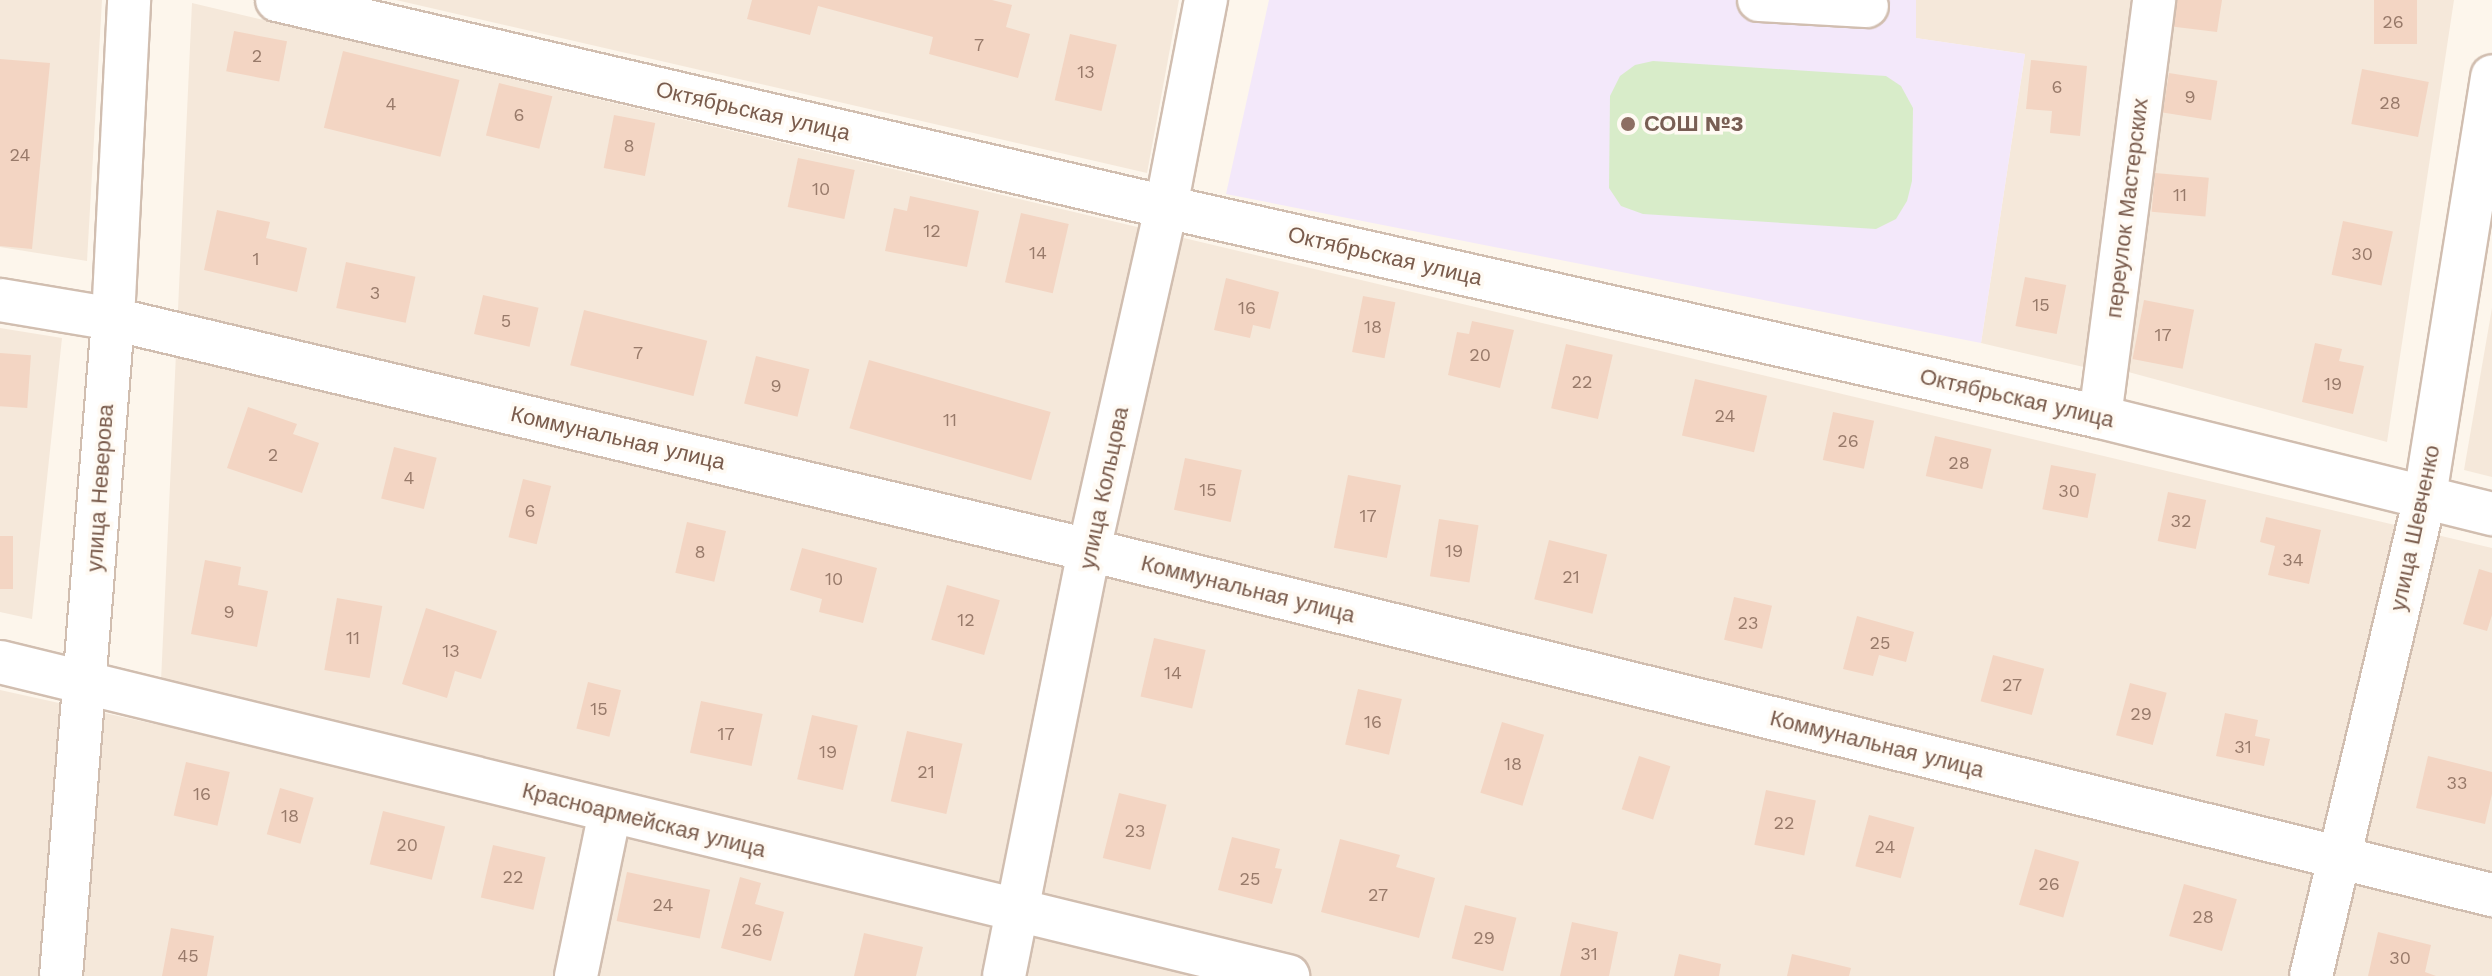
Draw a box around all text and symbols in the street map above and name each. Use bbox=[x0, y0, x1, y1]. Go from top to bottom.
house number: 26 bbox=[2382, 11, 2404, 33]
house number: 7 bbox=[974, 34, 984, 56]
house number: 2 bbox=[252, 45, 262, 67]
house number: 13 bbox=[1077, 61, 1095, 83]
street label: Октябрьская улица bbox=[653, 76, 853, 146]
house number: 6 bbox=[2052, 76, 2062, 98]
house number: 9 bbox=[2184, 86, 2196, 108]
house number: 28 bbox=[2379, 92, 2401, 114]
house number: 4 bbox=[386, 93, 396, 115]
street label: переулок Мастерских bbox=[2100, 97, 2154, 319]
house number: 6 bbox=[514, 104, 524, 126]
place label: СОШ №3 bbox=[1644, 111, 1744, 137]
marker: СОШ №3 bbox=[1619, 115, 1637, 133]
house number: 8 bbox=[623, 135, 635, 157]
house number: 24 bbox=[10, 144, 30, 166]
house number: 10 bbox=[812, 178, 830, 200]
house number: 11 bbox=[2173, 184, 2187, 206]
house number: 12 bbox=[923, 220, 941, 242]
street label: Октябрьская улица bbox=[1285, 221, 1485, 291]
house number: 14 bbox=[1029, 242, 1047, 264]
house number: 30 bbox=[2351, 243, 2373, 265]
house number: 1 bbox=[252, 248, 260, 270]
house number: 3 bbox=[370, 282, 380, 304]
house number: 15 bbox=[2032, 294, 2050, 316]
house number: 16 bbox=[1238, 297, 1256, 319]
house number: 5 bbox=[501, 310, 511, 332]
house number: 18 bbox=[1364, 316, 1382, 338]
house number: 17 bbox=[2154, 324, 2172, 346]
house number: 7 bbox=[633, 342, 643, 364]
house number: 20 bbox=[1469, 344, 1491, 366]
street label: Октябрьская улица bbox=[1917, 363, 2117, 433]
house number: 22 bbox=[1572, 371, 1592, 393]
house number: 19 bbox=[2324, 373, 2342, 395]
house number: 9 bbox=[770, 375, 782, 397]
street label: Коммунальная улица bbox=[508, 400, 728, 476]
street label: улица Неверова bbox=[81, 403, 119, 573]
street label: улица Кольцова bbox=[1074, 405, 1134, 571]
house number: 24 bbox=[1715, 405, 1735, 427]
house number: 11 bbox=[943, 409, 957, 431]
house number: 26 bbox=[1837, 430, 1859, 452]
street label: улица Шевченко bbox=[2385, 443, 2445, 613]
house number: 2 bbox=[268, 444, 278, 466]
house number: 28 bbox=[1948, 452, 1970, 474]
house number: 4 bbox=[404, 467, 414, 489]
house number: 15 bbox=[1199, 479, 1217, 501]
house number: 30 bbox=[2058, 480, 2080, 502]
house number: 6 bbox=[525, 500, 535, 522]
house number: 17 bbox=[1359, 505, 1377, 527]
house number: 32 bbox=[2171, 510, 2191, 532]
house number: 19 bbox=[1445, 540, 1463, 562]
house number: 8 bbox=[694, 541, 706, 563]
house number: 34 bbox=[2282, 549, 2304, 571]
street label: Коммунальная улица bbox=[1138, 550, 1358, 628]
house number: 21 bbox=[1562, 566, 1580, 588]
house number: 10 bbox=[825, 568, 843, 590]
house number: 9 bbox=[223, 601, 235, 623]
house number: 12 bbox=[957, 609, 975, 631]
house number: 23 bbox=[1738, 612, 1758, 634]
house number: 11 bbox=[346, 627, 360, 649]
house number: 25 bbox=[1870, 632, 1890, 654]
house number: 13 bbox=[442, 640, 460, 662]
house number: 14 bbox=[1164, 662, 1182, 684]
house number: 27 bbox=[2002, 674, 2022, 696]
house number: 15 bbox=[590, 698, 608, 720]
house number: 29 bbox=[2130, 703, 2152, 725]
street label: Коммунальная улица bbox=[1767, 705, 1987, 783]
house number: 16 bbox=[1364, 711, 1382, 733]
house number: 17 bbox=[717, 723, 735, 745]
house number: 31 bbox=[2234, 736, 2252, 758]
house number: 19 bbox=[819, 741, 837, 763]
house number: 18 bbox=[1504, 753, 1522, 775]
house number: 21 bbox=[917, 761, 935, 783]
house number: 33 bbox=[2447, 772, 2467, 794]
street label: Красноармейская улица bbox=[520, 777, 768, 863]
house number: 16 bbox=[193, 783, 211, 805]
house number: 18 bbox=[281, 805, 299, 827]
house number: 22 bbox=[1774, 812, 1794, 834]
house number: 23 bbox=[1125, 820, 1145, 842]
house number: 20 bbox=[396, 834, 418, 856]
house number: 24 bbox=[1875, 836, 1895, 858]
house number: 22 bbox=[503, 866, 523, 888]
house number: 25 bbox=[1240, 868, 1260, 890]
house number: 26 bbox=[2038, 873, 2060, 895]
house number: 27 bbox=[1368, 884, 1388, 906]
house number: 24 bbox=[653, 894, 673, 916]
house number: 28 bbox=[2192, 906, 2214, 928]
house number: 26 bbox=[741, 919, 763, 941]
house number: 29 bbox=[1473, 927, 1495, 949]
house number: 31 bbox=[1580, 943, 1598, 965]
house number: 45 bbox=[177, 945, 199, 967]
house number: 30 bbox=[2389, 947, 2411, 969]

